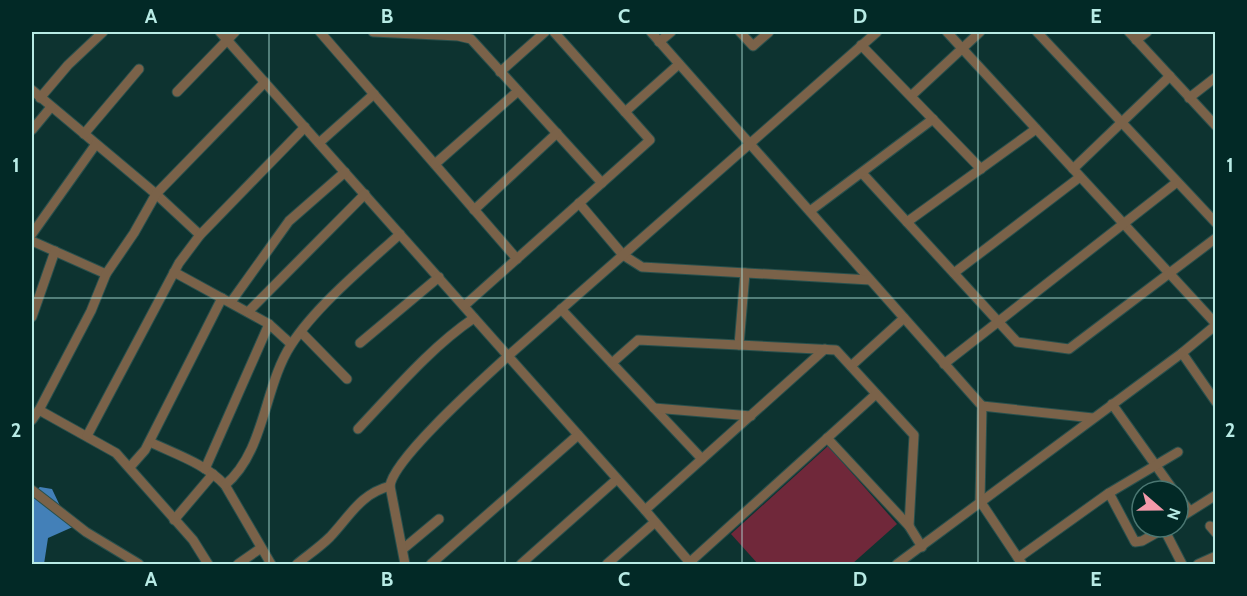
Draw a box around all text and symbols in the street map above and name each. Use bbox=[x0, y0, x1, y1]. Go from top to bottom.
text: A bbox=[145, 4, 158, 28]
text: B bbox=[381, 4, 393, 28]
text: C bbox=[618, 4, 630, 28]
text: D bbox=[853, 4, 867, 28]
text: E bbox=[1090, 4, 1102, 28]
text: 1 bbox=[12, 153, 20, 177]
text: 1 bbox=[1226, 153, 1234, 177]
text: 2 bbox=[11, 418, 21, 442]
text: 2 bbox=[1225, 418, 1235, 442]
north arrow bbox=[1130, 479, 1190, 539]
text: N bbox=[1163, 505, 1184, 523]
text: A bbox=[145, 567, 158, 591]
text: B bbox=[381, 567, 393, 591]
text: C bbox=[618, 567, 630, 591]
text: D bbox=[853, 567, 867, 591]
text: E bbox=[1090, 567, 1102, 591]

